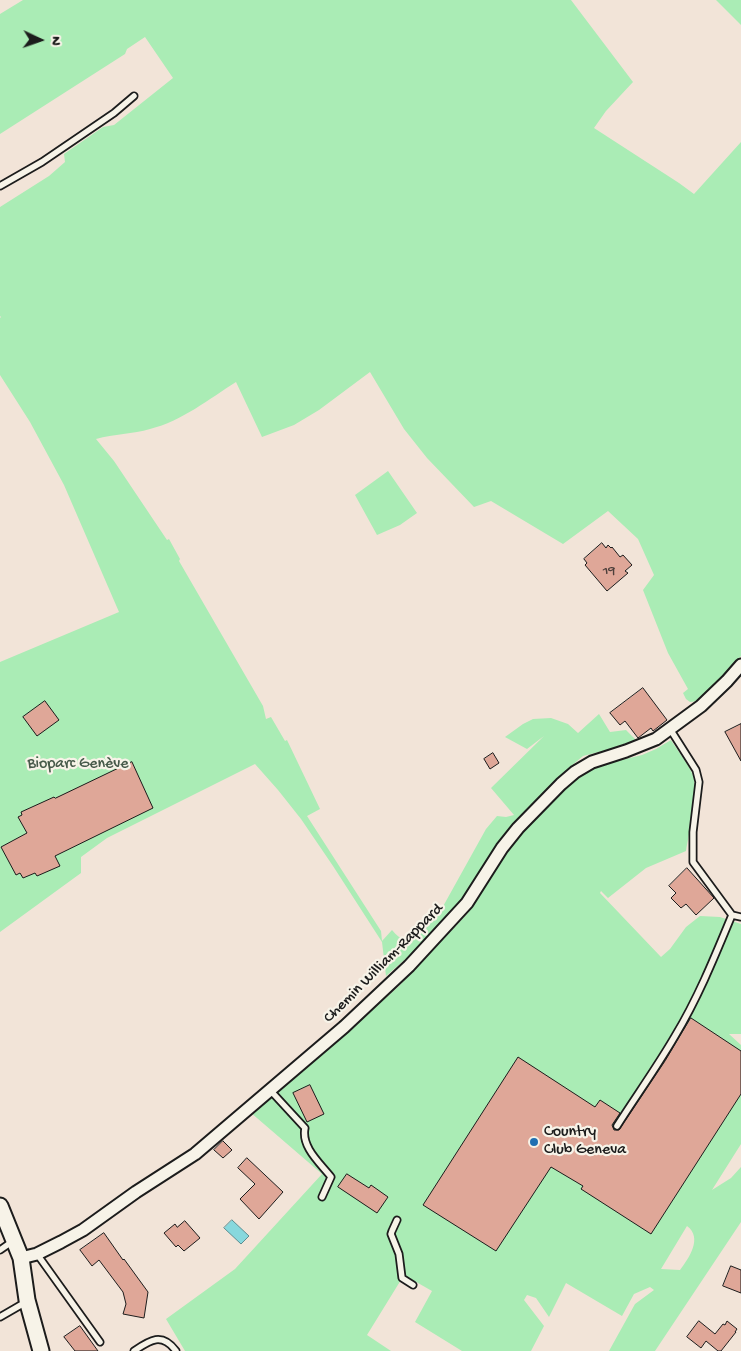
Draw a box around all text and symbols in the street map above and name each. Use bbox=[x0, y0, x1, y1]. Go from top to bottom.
north arrow bbox=[15, 15, 65, 65]
text: N bbox=[47, 36, 64, 46]
house number: 19 bbox=[603, 564, 615, 580]
park label: Bioparc Genève bbox=[27, 755, 129, 775]
street label: Chemin William-Rappard bbox=[320, 900, 448, 1028]
place label: Country Club Geneva bbox=[544, 1123, 626, 1161]
marker: Country Club Geneva bbox=[528, 1136, 540, 1148]

